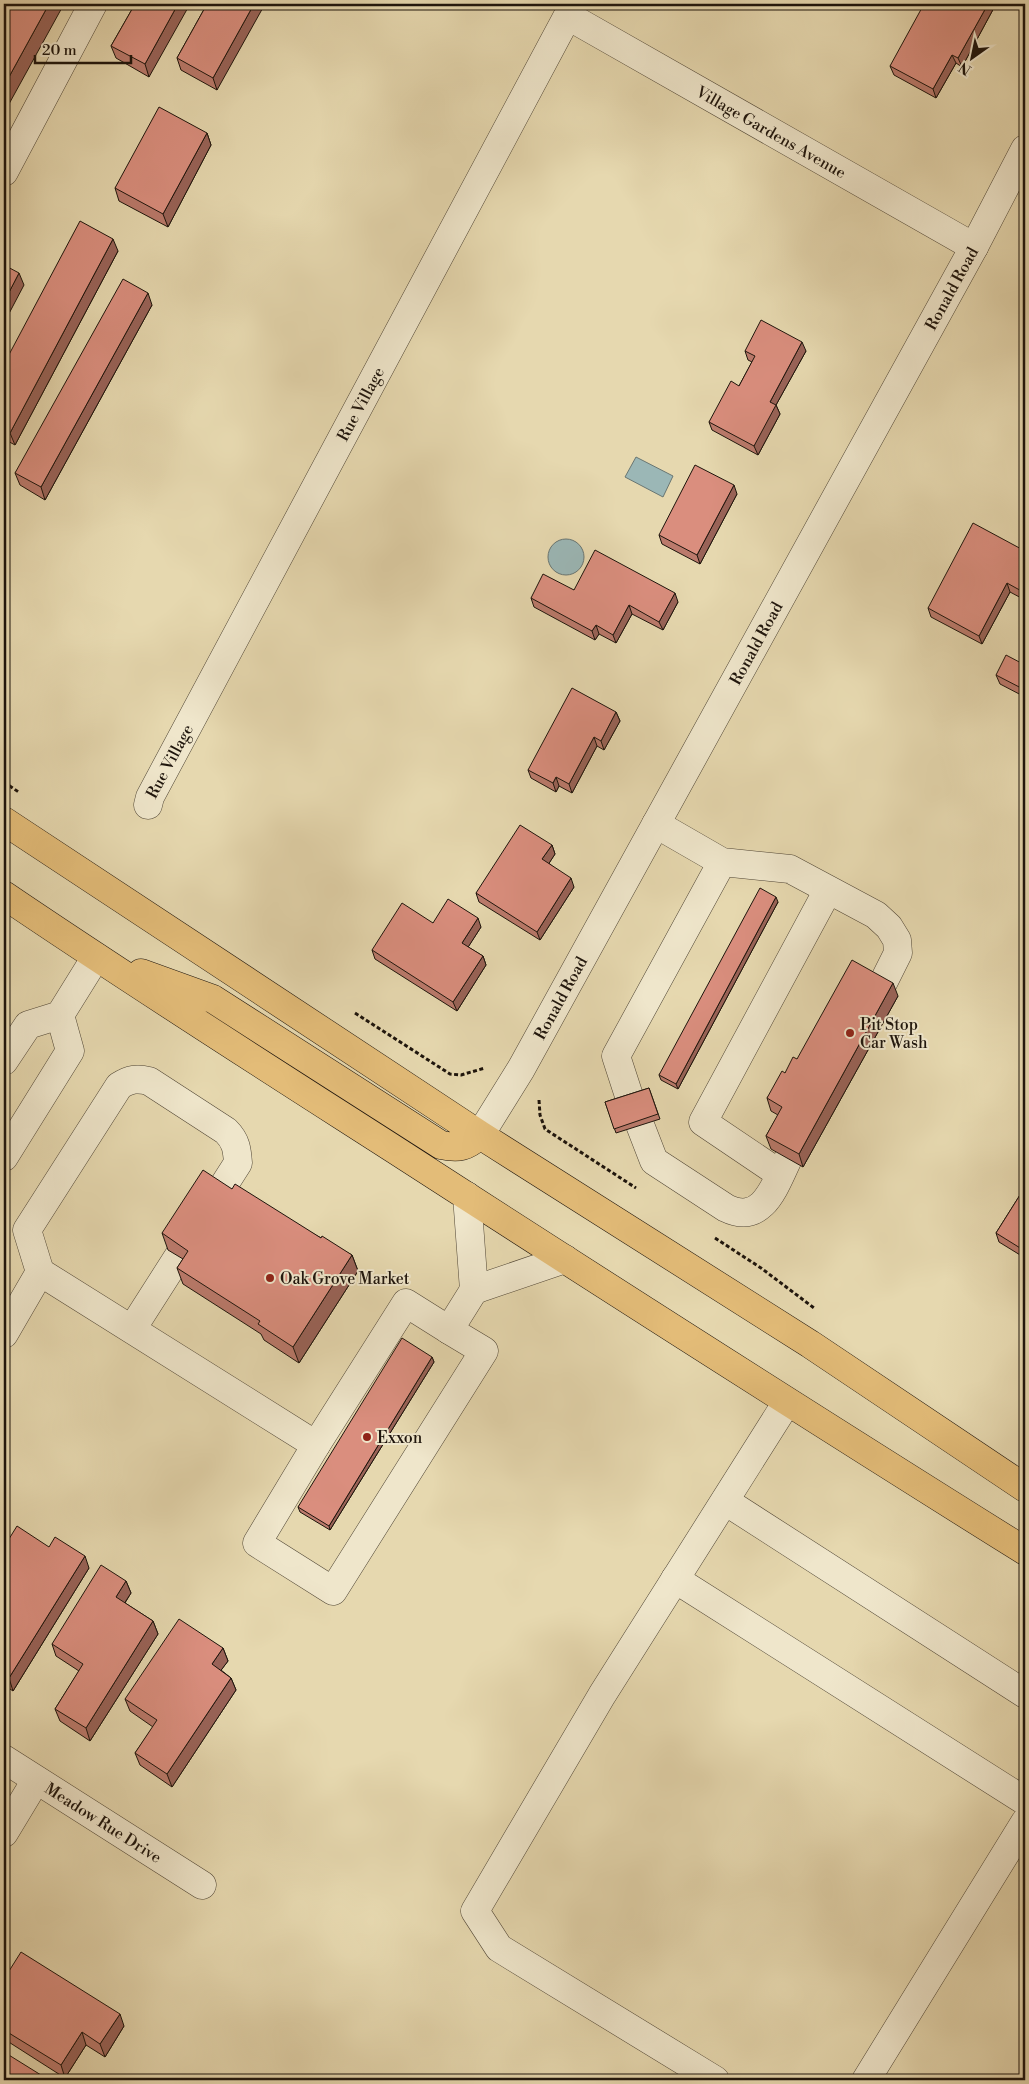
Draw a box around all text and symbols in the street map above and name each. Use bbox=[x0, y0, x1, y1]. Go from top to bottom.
scale bar bbox=[35, 32, 131, 64]
north arrow bbox=[946, 32, 996, 82]
text: 20 m bbox=[42, 41, 77, 60]
text: N bbox=[956, 57, 975, 79]
street label: Village Gardens Avenue bbox=[691, 81, 849, 183]
street label: Ronald Road bbox=[921, 244, 983, 334]
street label: Rue Village bbox=[333, 364, 389, 445]
street label: Ronald Road bbox=[726, 599, 788, 689]
street label: Rue Village bbox=[142, 721, 198, 802]
street label: Ronald Road bbox=[530, 953, 592, 1043]
place label: Pit Stop Car Wash bbox=[860, 1015, 928, 1053]
marker: Pit Stop Car Wash bbox=[844, 1027, 856, 1039]
place label: Oak Grove Market bbox=[280, 1269, 410, 1289]
marker: Oak Grove Market bbox=[264, 1272, 276, 1284]
place label: Exxon bbox=[377, 1428, 423, 1448]
marker: Exxon bbox=[361, 1431, 373, 1443]
street label: Meadow Rue Drive bbox=[41, 1779, 165, 1868]

